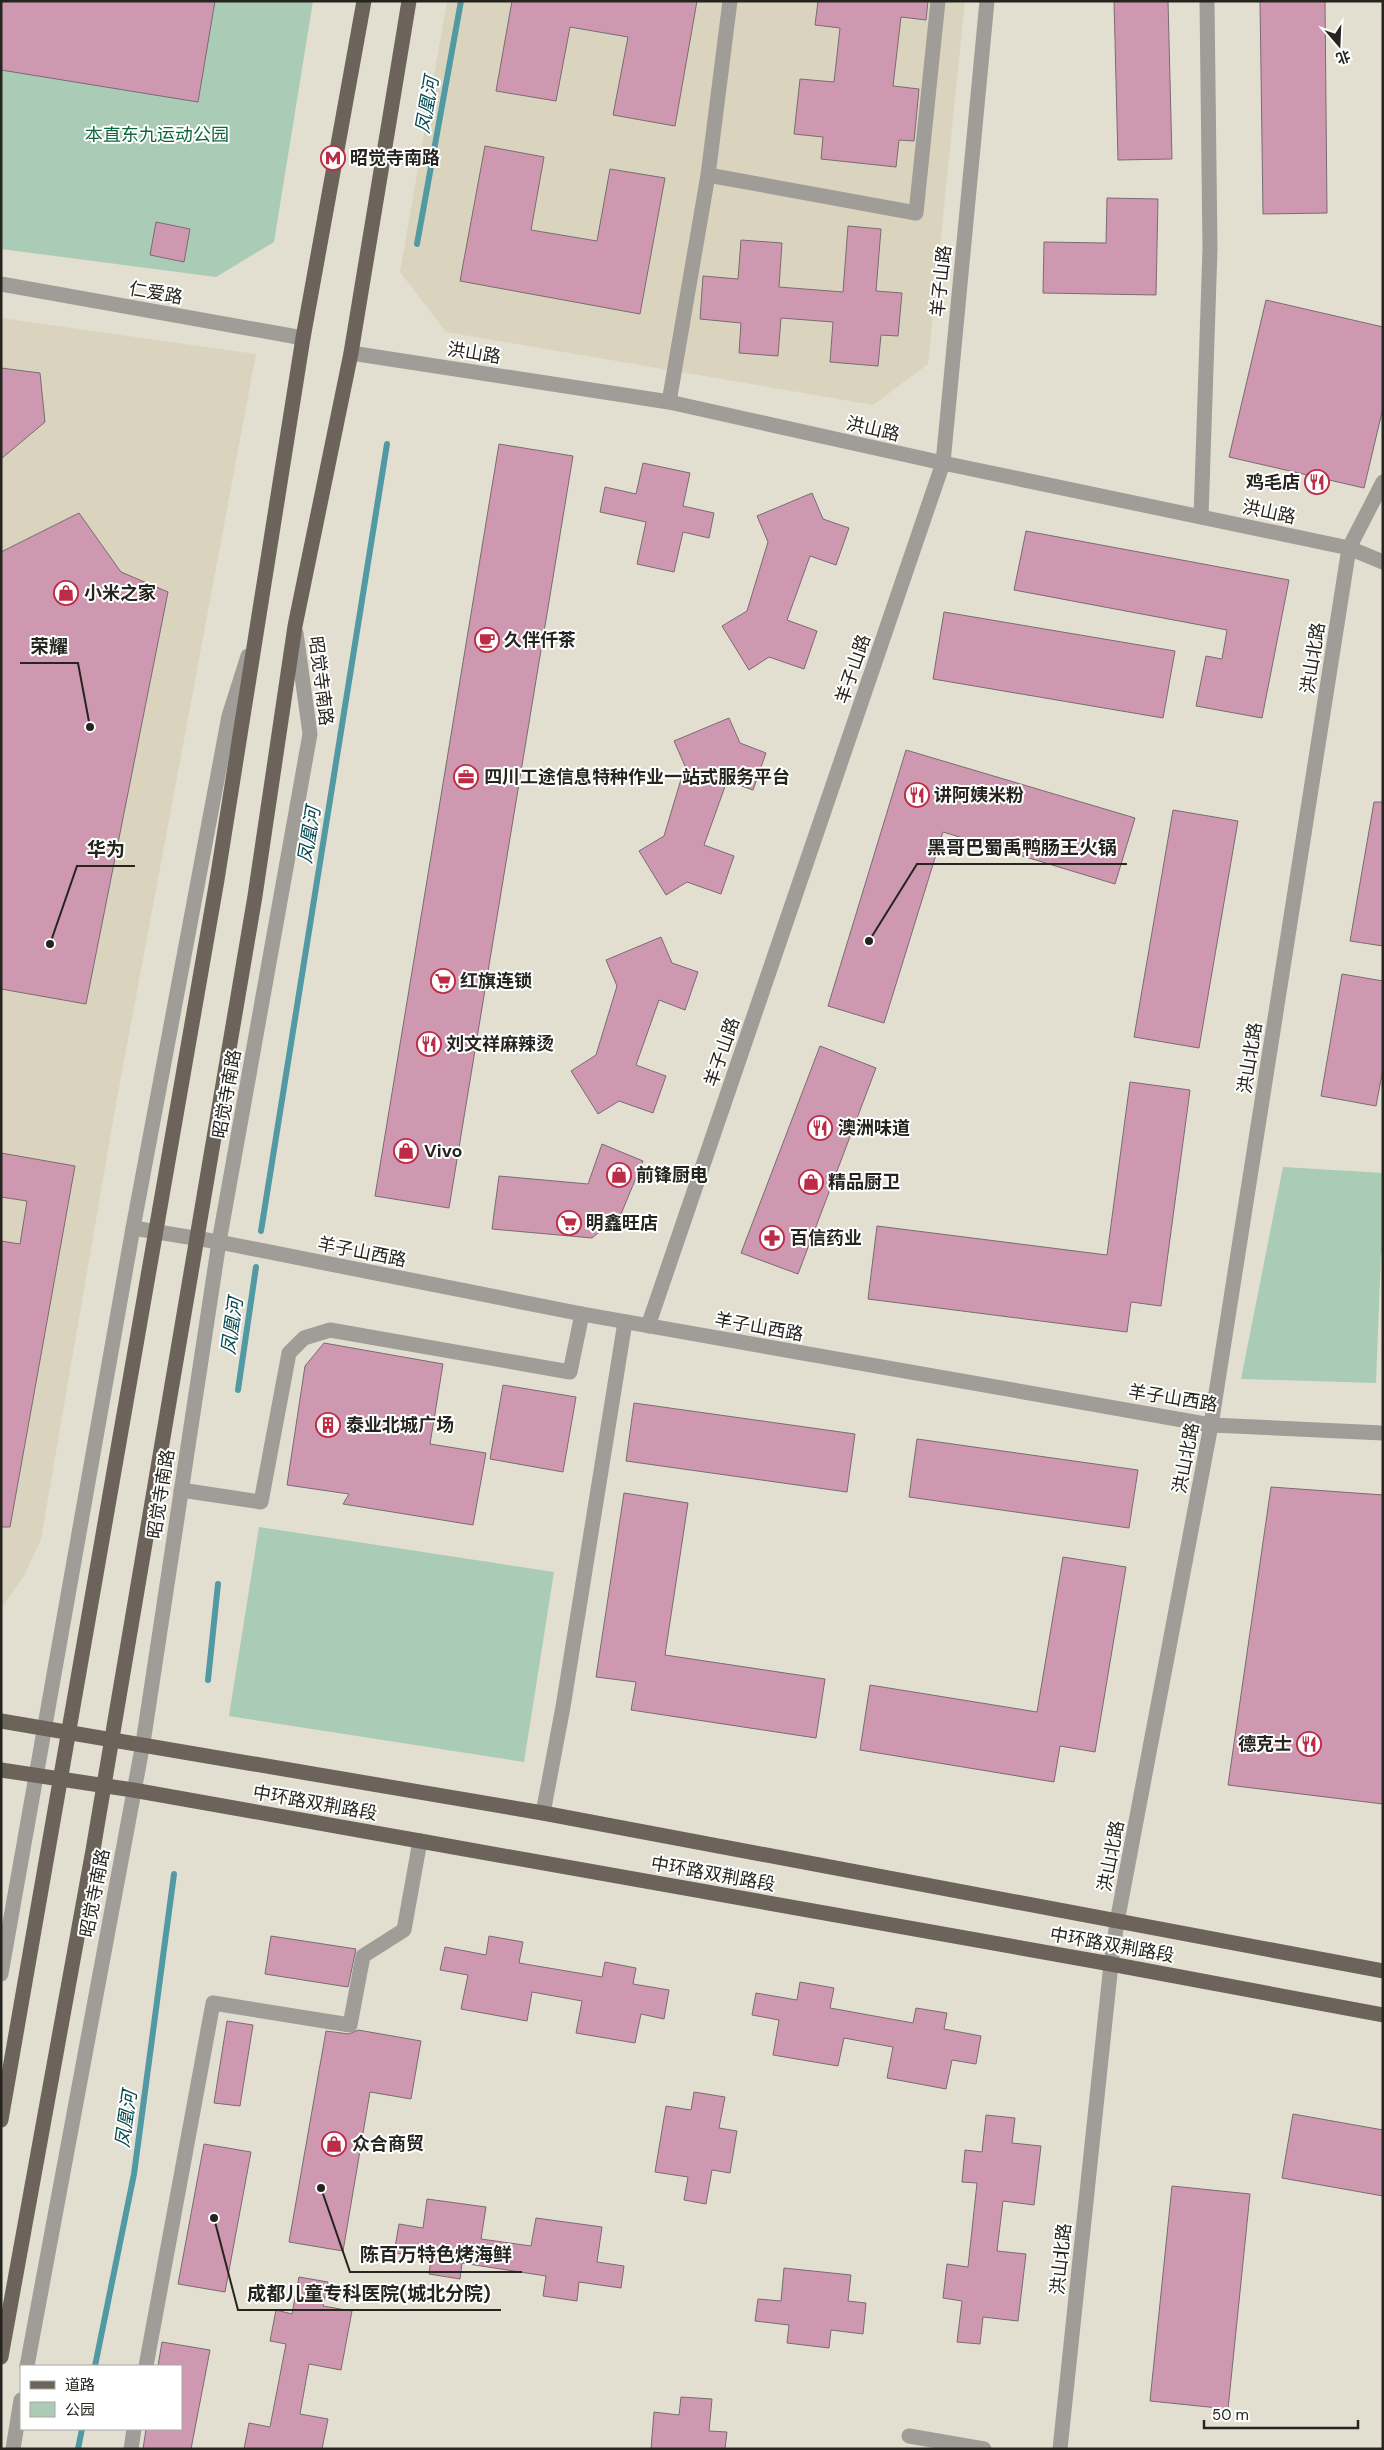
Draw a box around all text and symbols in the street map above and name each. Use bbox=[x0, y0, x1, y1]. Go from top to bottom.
north arrow bbox=[1314, 20, 1364, 70]
text: 北 bbox=[1334, 47, 1353, 68]
water label: 凤凰河 bbox=[410, 71, 445, 135]
park label: 本直东九运动公园 bbox=[85, 123, 229, 147]
metro station icon: 昭觉寺南路 bbox=[320, 145, 346, 171]
place label: 昭觉寺南路 bbox=[350, 146, 440, 170]
street label: 羊子山路 bbox=[925, 244, 957, 318]
street label: 仁爱路 bbox=[127, 276, 185, 310]
street label: 洪山路 bbox=[445, 337, 503, 369]
street label: 洪山路 bbox=[844, 411, 902, 447]
restaurant icon: 鸡毛店 bbox=[1304, 469, 1330, 495]
place label: 鸡毛店 bbox=[1246, 470, 1300, 494]
street label: 洪山路 bbox=[1240, 495, 1298, 529]
shop icon: 小米之家 bbox=[53, 580, 79, 606]
place label: 小米之家 bbox=[84, 581, 156, 605]
street label: 洪山北路 bbox=[1296, 621, 1330, 695]
cafe icon: 久伴仟茶 bbox=[474, 627, 500, 653]
place label: 久伴仟茶 bbox=[504, 628, 576, 652]
callout: 荣耀 bbox=[20, 629, 78, 663]
street label: 羊子山路 bbox=[830, 631, 876, 707]
text: 荣耀 bbox=[30, 634, 68, 659]
street label: 昭觉寺南路 bbox=[304, 635, 338, 727]
office icon: 四川工途信息特种作业一站式服务平台 bbox=[453, 764, 479, 790]
place label: 四川工途信息特种作业一站式服务平台 bbox=[484, 765, 790, 789]
restaurant icon: 讲阿姨米粉 bbox=[904, 782, 930, 808]
place label: 讲阿姨米粉 bbox=[934, 783, 1024, 807]
water label: 凤凰河 bbox=[292, 801, 326, 865]
callout: 黑哥巴蜀禹鸭肠王火锅 bbox=[917, 830, 1127, 864]
callout: 华为 bbox=[77, 832, 135, 866]
text: 黑哥巴蜀禹鸭肠王火锅 bbox=[927, 835, 1117, 860]
text: 华为 bbox=[87, 837, 125, 862]
supermarket icon: 红旗连锁 bbox=[430, 968, 456, 994]
place label: 红旗连锁 bbox=[460, 969, 532, 993]
street label: 羊子山路 bbox=[699, 1014, 745, 1090]
street label: 洪山北路 bbox=[1233, 1021, 1267, 1095]
restaurant icon: 刘文祥麻辣烫 bbox=[416, 1031, 442, 1057]
place label: 刘文祥麻辣烫 bbox=[446, 1032, 554, 1056]
street label: 昭觉寺南路 bbox=[207, 1048, 247, 1140]
restaurant icon: 澳洲味道 bbox=[807, 1115, 833, 1141]
place label: 澳洲味道 bbox=[838, 1116, 910, 1140]
shop icon: Vivo bbox=[393, 1138, 419, 1164]
place label: Vivo bbox=[424, 1139, 462, 1163]
shop icon: 前锋厨电 bbox=[606, 1162, 632, 1188]
place label: 前锋厨电 bbox=[636, 1163, 708, 1187]
shop icon: 精品厨卫 bbox=[798, 1169, 824, 1195]
place label: 精品厨卫 bbox=[828, 1170, 900, 1194]
supermarket icon: 明鑫旺店 bbox=[556, 1210, 582, 1236]
place label: 明鑫旺店 bbox=[586, 1211, 658, 1235]
pharmacy icon: 百信药业 bbox=[759, 1225, 785, 1251]
place label: 百信药业 bbox=[790, 1226, 862, 1250]
street label: 羊子山西路 bbox=[316, 1232, 408, 1272]
water label: 凤凰河 bbox=[216, 1292, 249, 1356]
street label: 羊子山西路 bbox=[713, 1307, 805, 1347]
street label: 羊子山西路 bbox=[1127, 1379, 1219, 1417]
building icon: 泰业北城广场 bbox=[315, 1412, 341, 1438]
place label: 泰业北城广场 bbox=[346, 1413, 454, 1437]
street label: 洪山北路 bbox=[1167, 1420, 1205, 1496]
street label: 昭觉寺南路 bbox=[142, 1448, 180, 1540]
restaurant icon: 德克士 bbox=[1296, 1731, 1322, 1757]
place label: 德克士 bbox=[1238, 1732, 1292, 1756]
street label: 中环路双荆路段 bbox=[251, 1780, 379, 1826]
street label: 洪山北路 bbox=[1092, 1818, 1130, 1894]
street label: 昭觉寺南路 bbox=[75, 1847, 115, 1939]
street label: 中环路双荆路段 bbox=[649, 1851, 777, 1897]
street label: 中环路双荆路段 bbox=[1048, 1922, 1176, 1968]
water label: 凤凰河 bbox=[110, 2085, 143, 2149]
shop icon: 众合商贸 bbox=[321, 2131, 347, 2157]
place label: 众合商贸 bbox=[352, 2132, 424, 2156]
street label: 洪山北路 bbox=[1045, 2222, 1077, 2296]
callout: 陈百万特色烤海鲜 bbox=[350, 2238, 522, 2272]
text: 陈百万特色烤海鲜 bbox=[360, 2242, 512, 2267]
callout: 成都儿童专科医院(城北分院) bbox=[238, 2276, 501, 2310]
text: 成都儿童专科医院(城北分院) bbox=[247, 2281, 491, 2306]
legend bbox=[20, 2365, 182, 2430]
text: 道路 bbox=[65, 2375, 95, 2395]
scale bar bbox=[1204, 2398, 1358, 2430]
text: 公园 bbox=[65, 2400, 95, 2420]
text: 50 m bbox=[1212, 2405, 1249, 2425]

